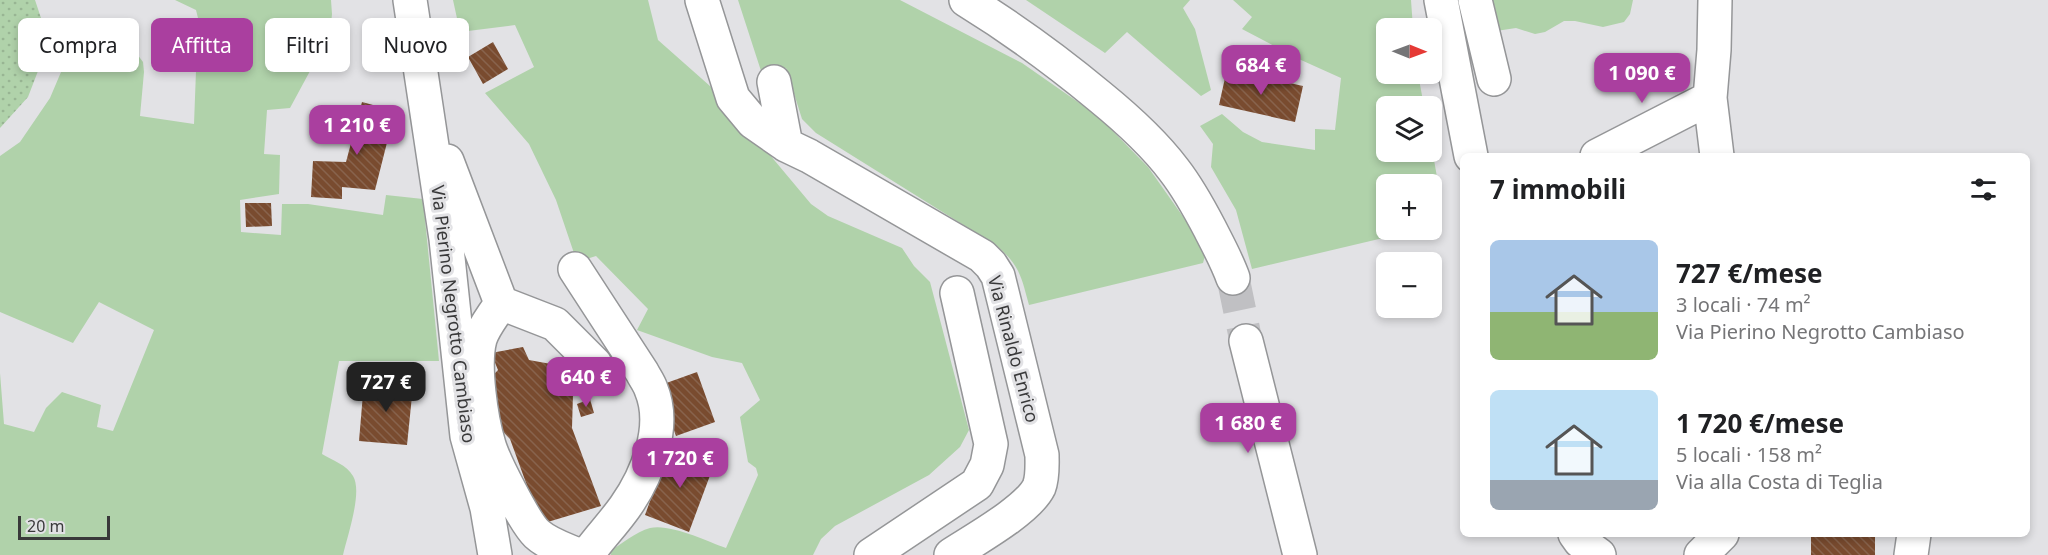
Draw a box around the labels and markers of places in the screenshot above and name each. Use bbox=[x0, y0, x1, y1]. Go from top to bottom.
pin: 684 € bbox=[1219, 45, 1303, 96]
pin: 1 090 € bbox=[1587, 53, 1697, 104]
pin: 1 210 € bbox=[302, 105, 412, 156]
pin: 640 € bbox=[544, 357, 628, 408]
pin: 727 € bbox=[344, 362, 428, 413]
pin: 1 680 € bbox=[1193, 403, 1303, 454]
pin: 1 720 € bbox=[625, 438, 735, 489]

